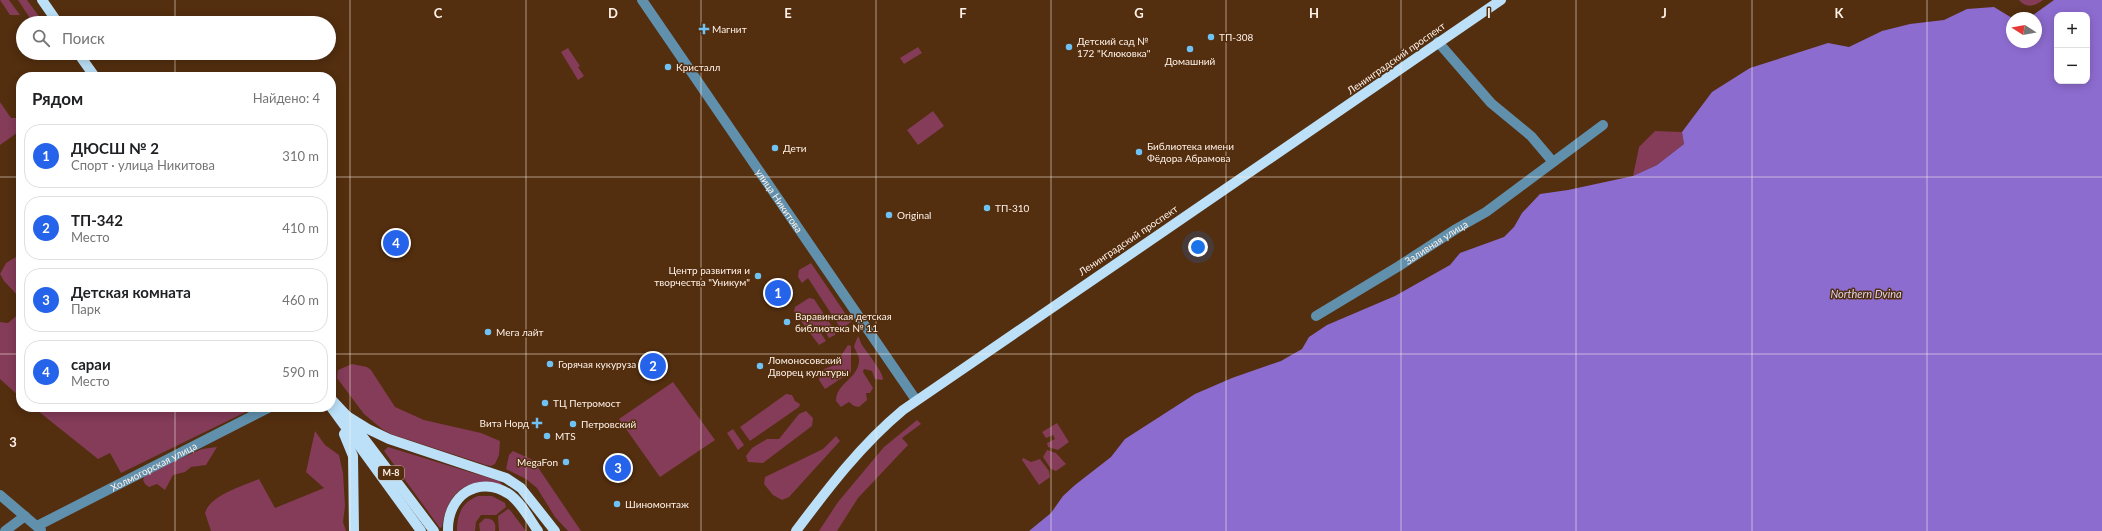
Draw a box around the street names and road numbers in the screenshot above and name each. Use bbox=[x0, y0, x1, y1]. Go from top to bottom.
street label: Ленинградский проспект bbox=[1344, 20, 1447, 97]
street label: улица Никитова bbox=[753, 166, 805, 235]
street label: Ленинградский проспект bbox=[1075, 202, 1180, 278]
street label: Заливная улица bbox=[1402, 218, 1470, 267]
street label: Холмогорская улица bbox=[109, 439, 199, 493]
road number: М-8 bbox=[378, 466, 404, 480]

